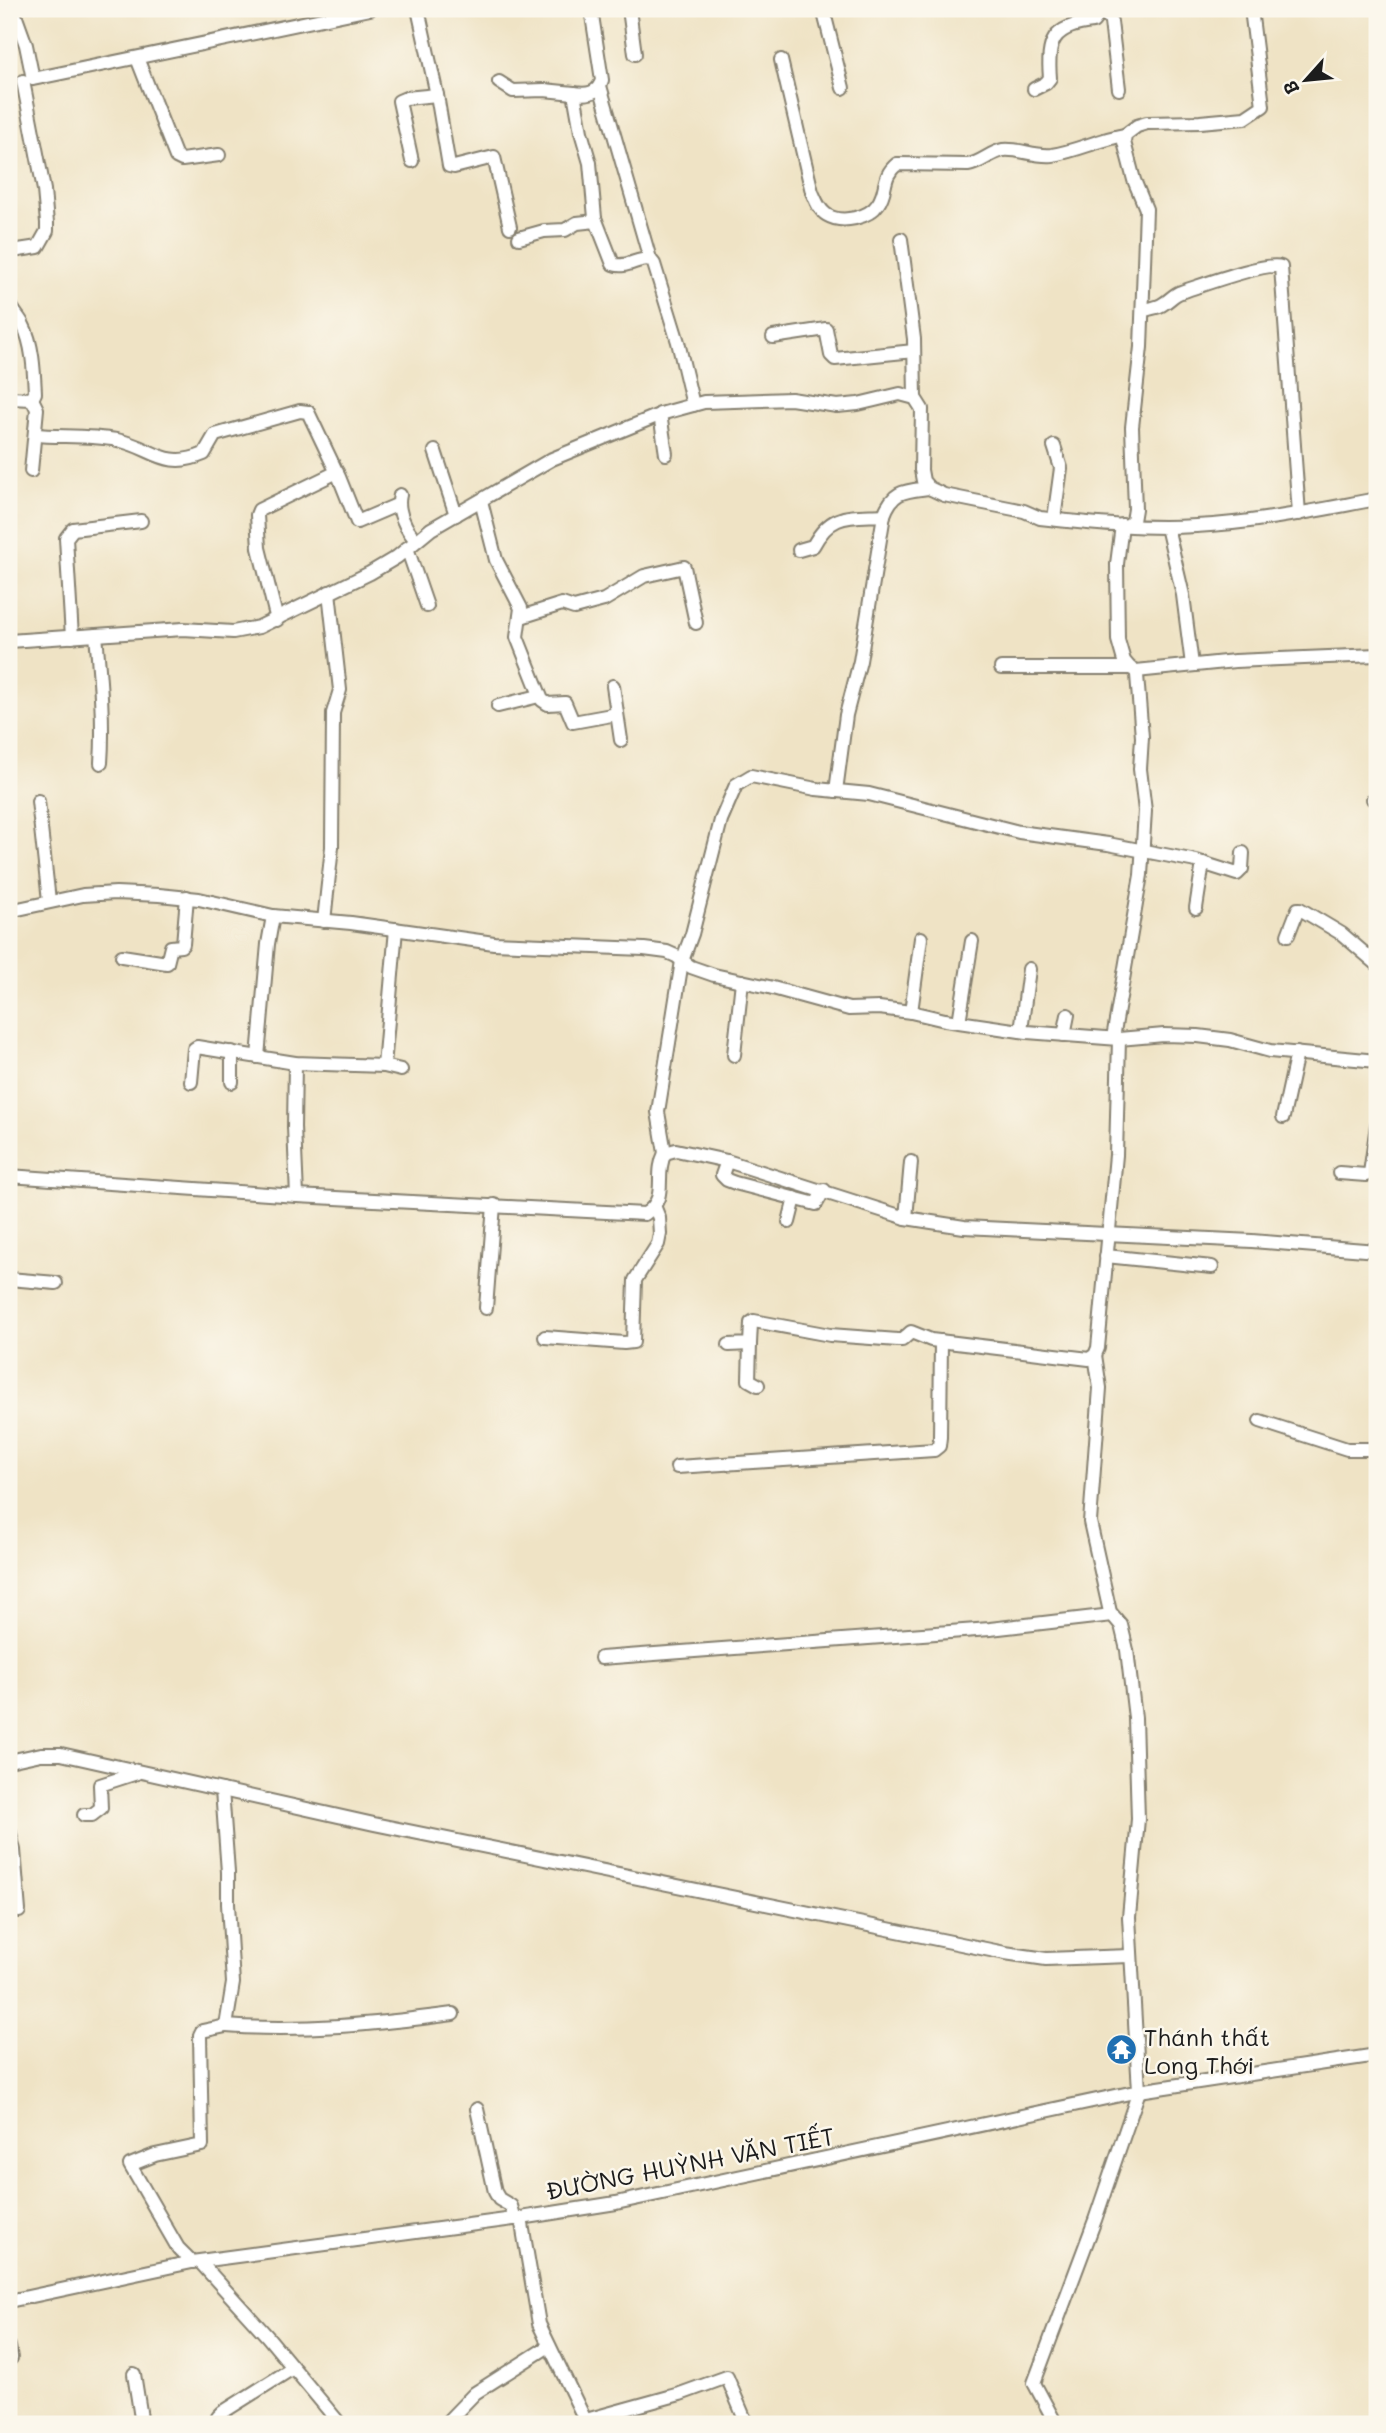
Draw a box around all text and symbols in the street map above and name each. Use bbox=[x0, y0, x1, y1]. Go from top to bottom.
north arrow bbox=[1270, 46, 1340, 116]
text: B bbox=[1276, 77, 1304, 99]
place label: Thánh thất Long Thới bbox=[1144, 2021, 1270, 2080]
temple icon: Thánh thất Long Thới bbox=[1104, 2033, 1138, 2067]
street label: ĐƯỜNG HUỲNH VĂN TIẾT bbox=[543, 2120, 837, 2206]

